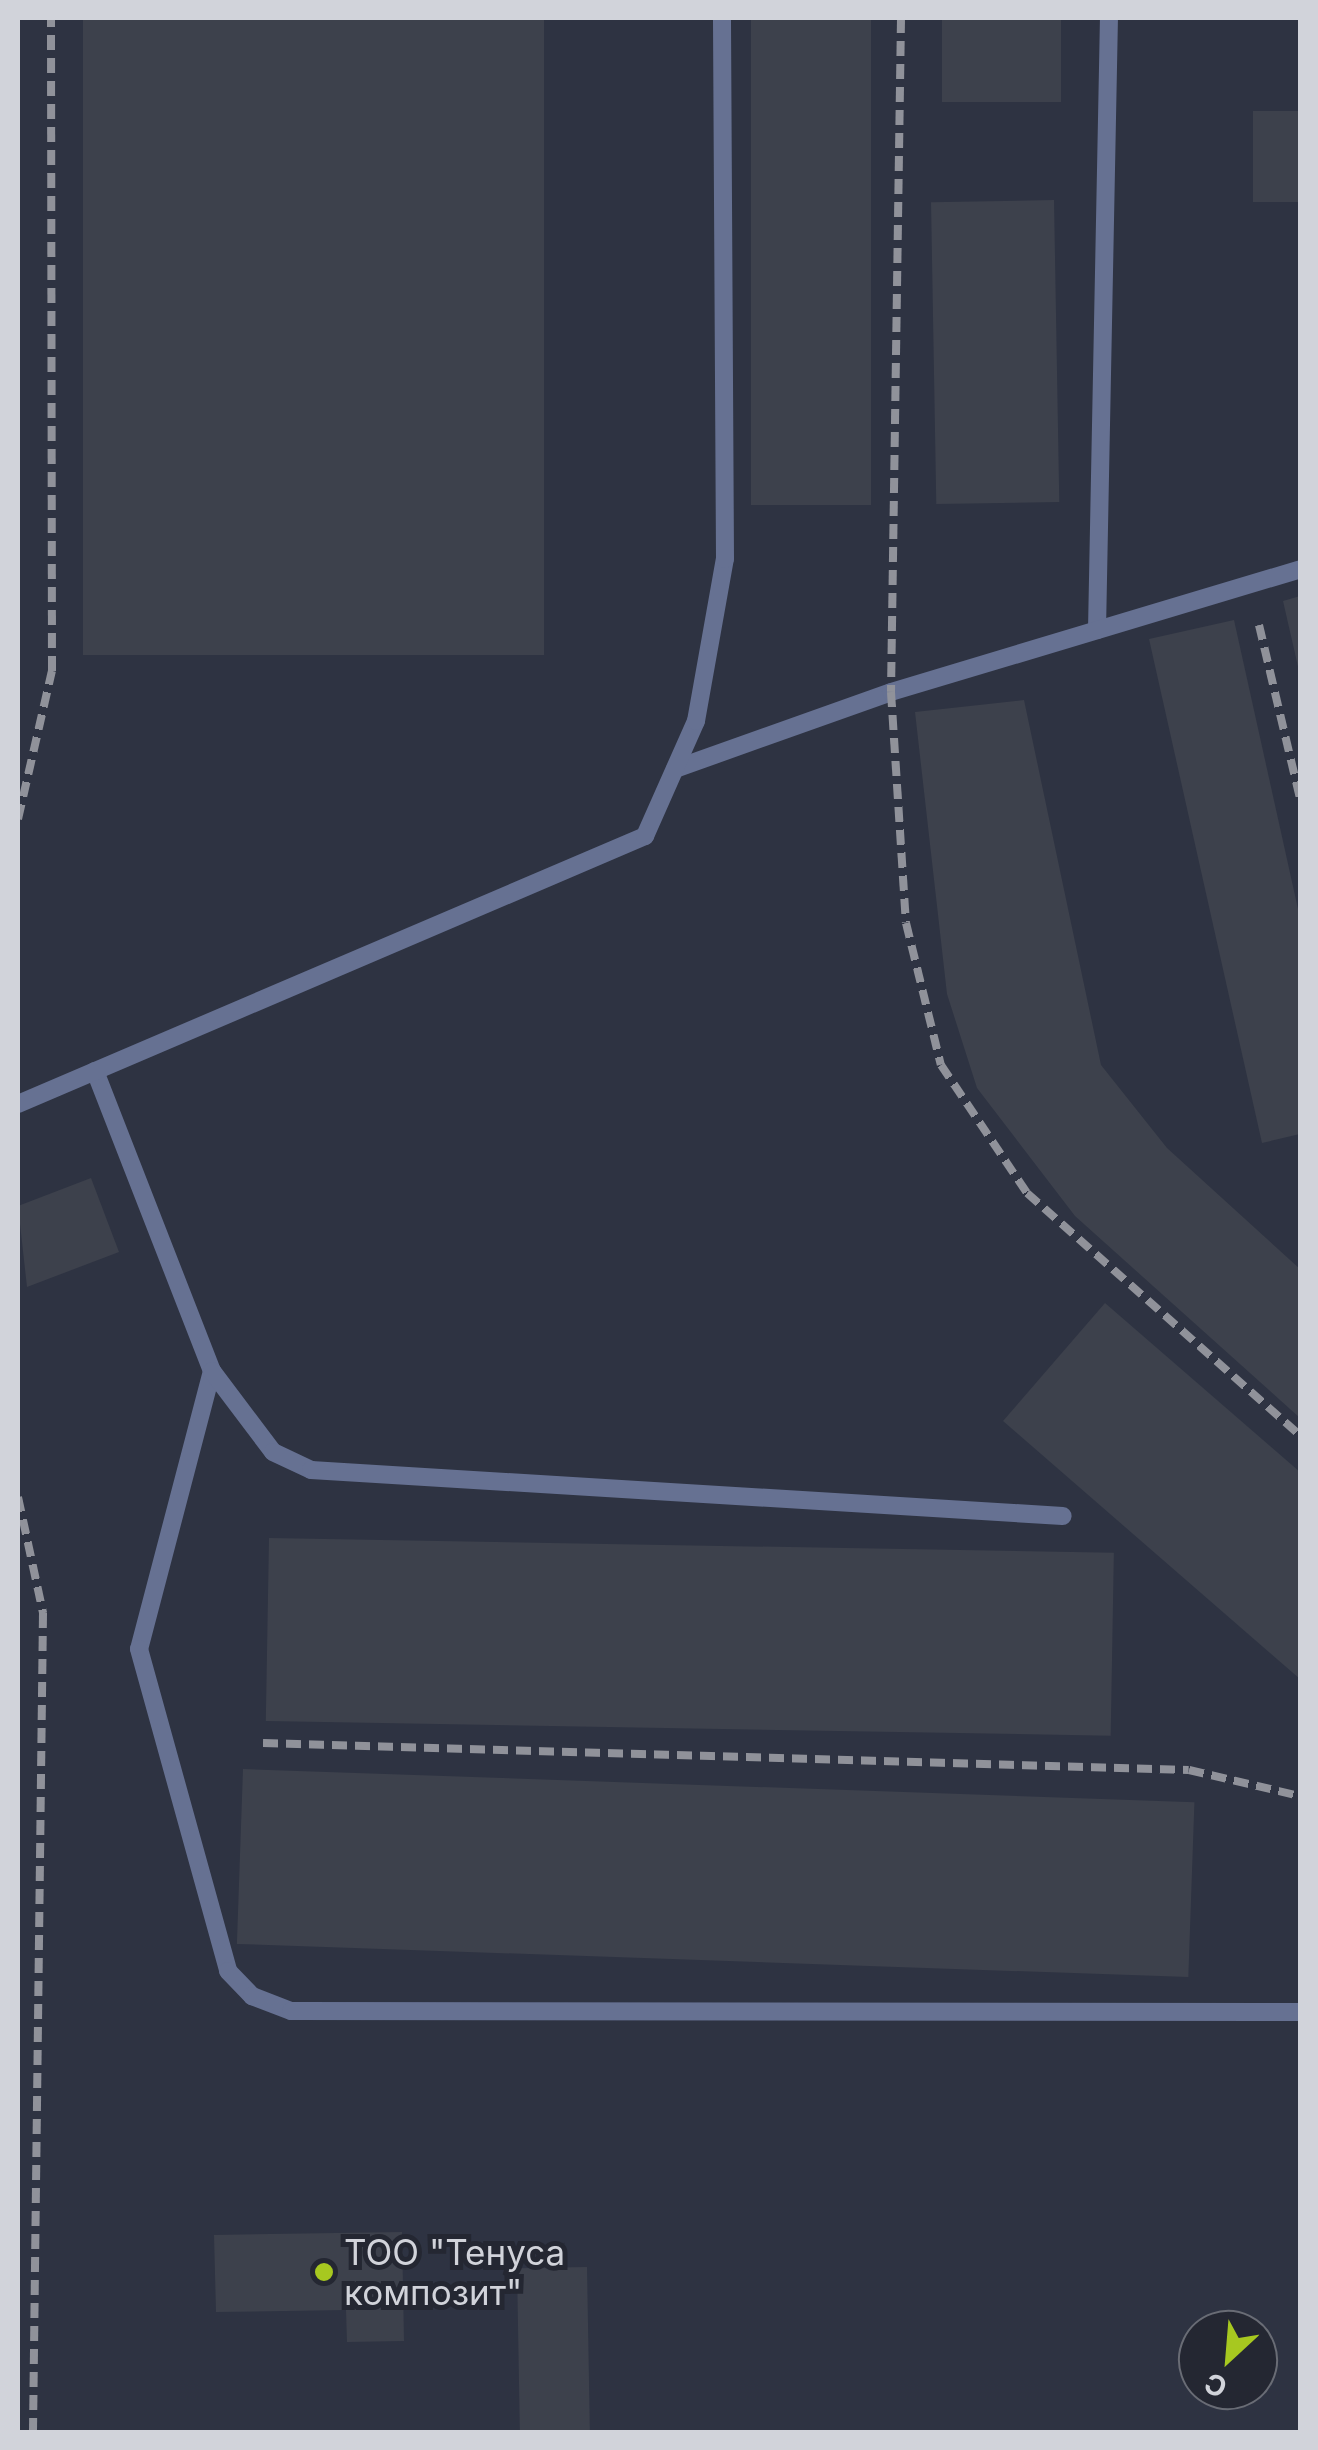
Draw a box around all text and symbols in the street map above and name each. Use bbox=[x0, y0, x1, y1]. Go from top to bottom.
place label: ТОО "Тенуса композит" bbox=[344, 2231, 565, 2313]
marker: ТОО "Тенуса композит" bbox=[313, 2261, 335, 2283]
north arrow bbox=[1178, 2310, 1278, 2410]
text: С bbox=[1199, 2365, 1232, 2405]

